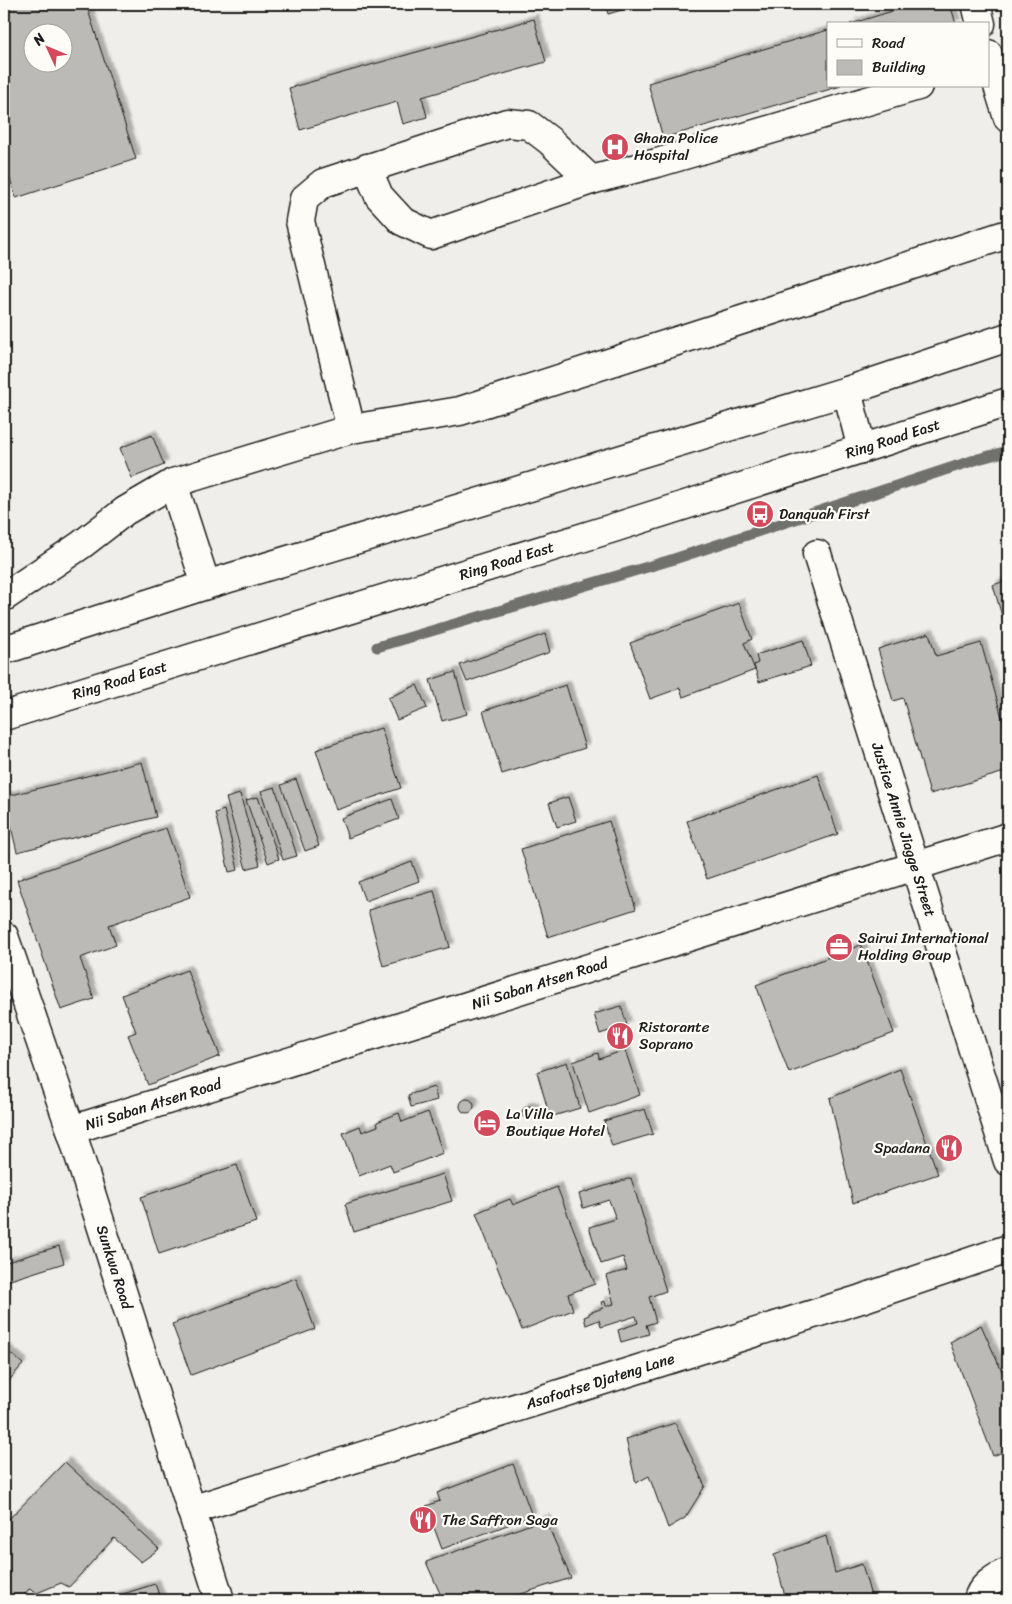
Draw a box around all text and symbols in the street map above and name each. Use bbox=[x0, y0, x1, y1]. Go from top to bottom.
north arrow bbox=[22, 22, 72, 72]
legend bbox=[827, 22, 990, 88]
text: N bbox=[26, 27, 52, 52]
text: Road bbox=[872, 30, 905, 56]
text: Building bbox=[872, 54, 926, 80]
place label: Ghana Police Hospital bbox=[634, 125, 718, 168]
hospital icon: Ghana Police Hospital bbox=[600, 132, 630, 162]
street label: Ring Road East bbox=[842, 411, 944, 466]
bus stop icon: Danquah First bbox=[745, 499, 775, 529]
place label: Danquah First bbox=[779, 501, 871, 527]
street label: Ring Road East bbox=[456, 534, 558, 588]
street label: Ring Road East bbox=[69, 653, 171, 707]
street label: Justice Annie Jiagge Street bbox=[864, 738, 944, 921]
place label: Sairui International Holding Group bbox=[858, 925, 989, 968]
office icon: Sairui International Holding Group bbox=[824, 932, 854, 962]
street label: Nii Saban Atsen Road bbox=[468, 950, 612, 1017]
place label: Ristorante Soprano bbox=[639, 1014, 710, 1057]
restaurant icon: Ristorante Soprano bbox=[605, 1021, 635, 1051]
street label: Nii Saban Atsen Road bbox=[82, 1070, 226, 1138]
place label: La Villa Boutique Hotel bbox=[506, 1101, 606, 1144]
hotel icon: La Villa Boutique Hotel bbox=[472, 1108, 502, 1138]
restaurant icon: Spadana bbox=[934, 1133, 964, 1163]
place label: Spadana bbox=[874, 1135, 930, 1161]
street label: Sunkwa Road bbox=[89, 1221, 140, 1314]
street label: Asafoatse Djateng Lane bbox=[521, 1345, 678, 1417]
restaurant icon: The Saffron Saga bbox=[408, 1505, 438, 1535]
place label: The Saffron Saga bbox=[442, 1507, 558, 1533]

